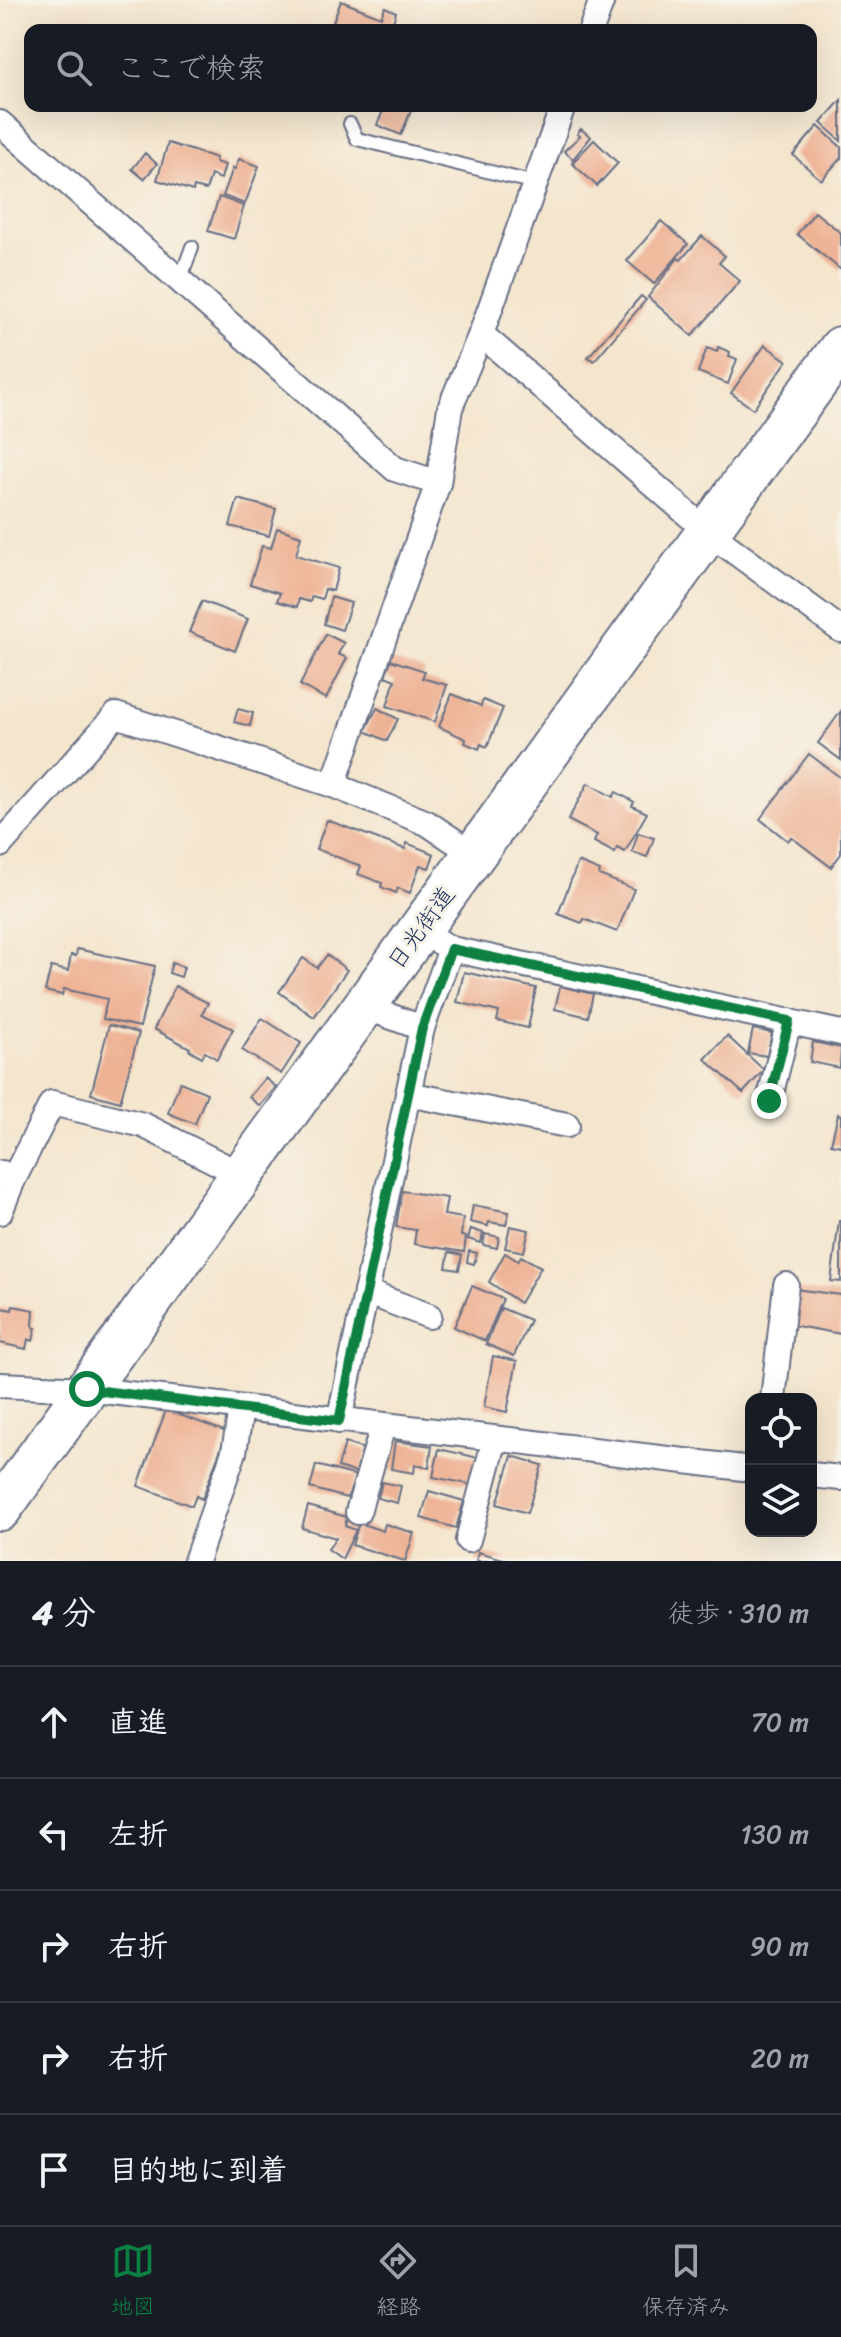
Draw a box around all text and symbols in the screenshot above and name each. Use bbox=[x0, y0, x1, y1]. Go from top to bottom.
search box bbox=[24, 24, 817, 112]
text: ここで検索 bbox=[116, 41, 266, 95]
icon: search bbox=[52, 46, 96, 90]
street label: 日光街道 bbox=[376, 877, 466, 979]
route end bbox=[751, 1083, 787, 1119]
route start bbox=[69, 1371, 105, 1407]
map controls bbox=[745, 1393, 817, 1537]
button: locate bbox=[745, 1393, 817, 1465]
button: layers bbox=[745, 1465, 817, 1537]
text: 4 分 bbox=[32, 1583, 96, 1643]
text: 徒歩 · 310 m bbox=[668, 1590, 809, 1636]
text: 直進 bbox=[108, 1695, 168, 1749]
text: 70 m bbox=[751, 1699, 809, 1745]
icon: ahead bbox=[32, 1700, 76, 1744]
text: 左折 bbox=[108, 1807, 168, 1861]
text: 130 m bbox=[740, 1811, 809, 1857]
icon: left bbox=[32, 1812, 76, 1856]
text: 右折 bbox=[108, 1919, 168, 1973]
text: 90 m bbox=[750, 1923, 809, 1969]
icon: right bbox=[32, 1924, 76, 1968]
text: 右折 bbox=[108, 2031, 168, 2085]
text: 20 m bbox=[751, 2035, 809, 2081]
icon: right bbox=[32, 2036, 76, 2080]
text: 目的地に到着 bbox=[108, 2143, 288, 2197]
icon: arrive bbox=[32, 2148, 76, 2192]
tab: 地図 bbox=[111, 2239, 155, 2326]
tab: 経路 bbox=[376, 2239, 420, 2326]
tab: 保存済み bbox=[642, 2239, 730, 2326]

